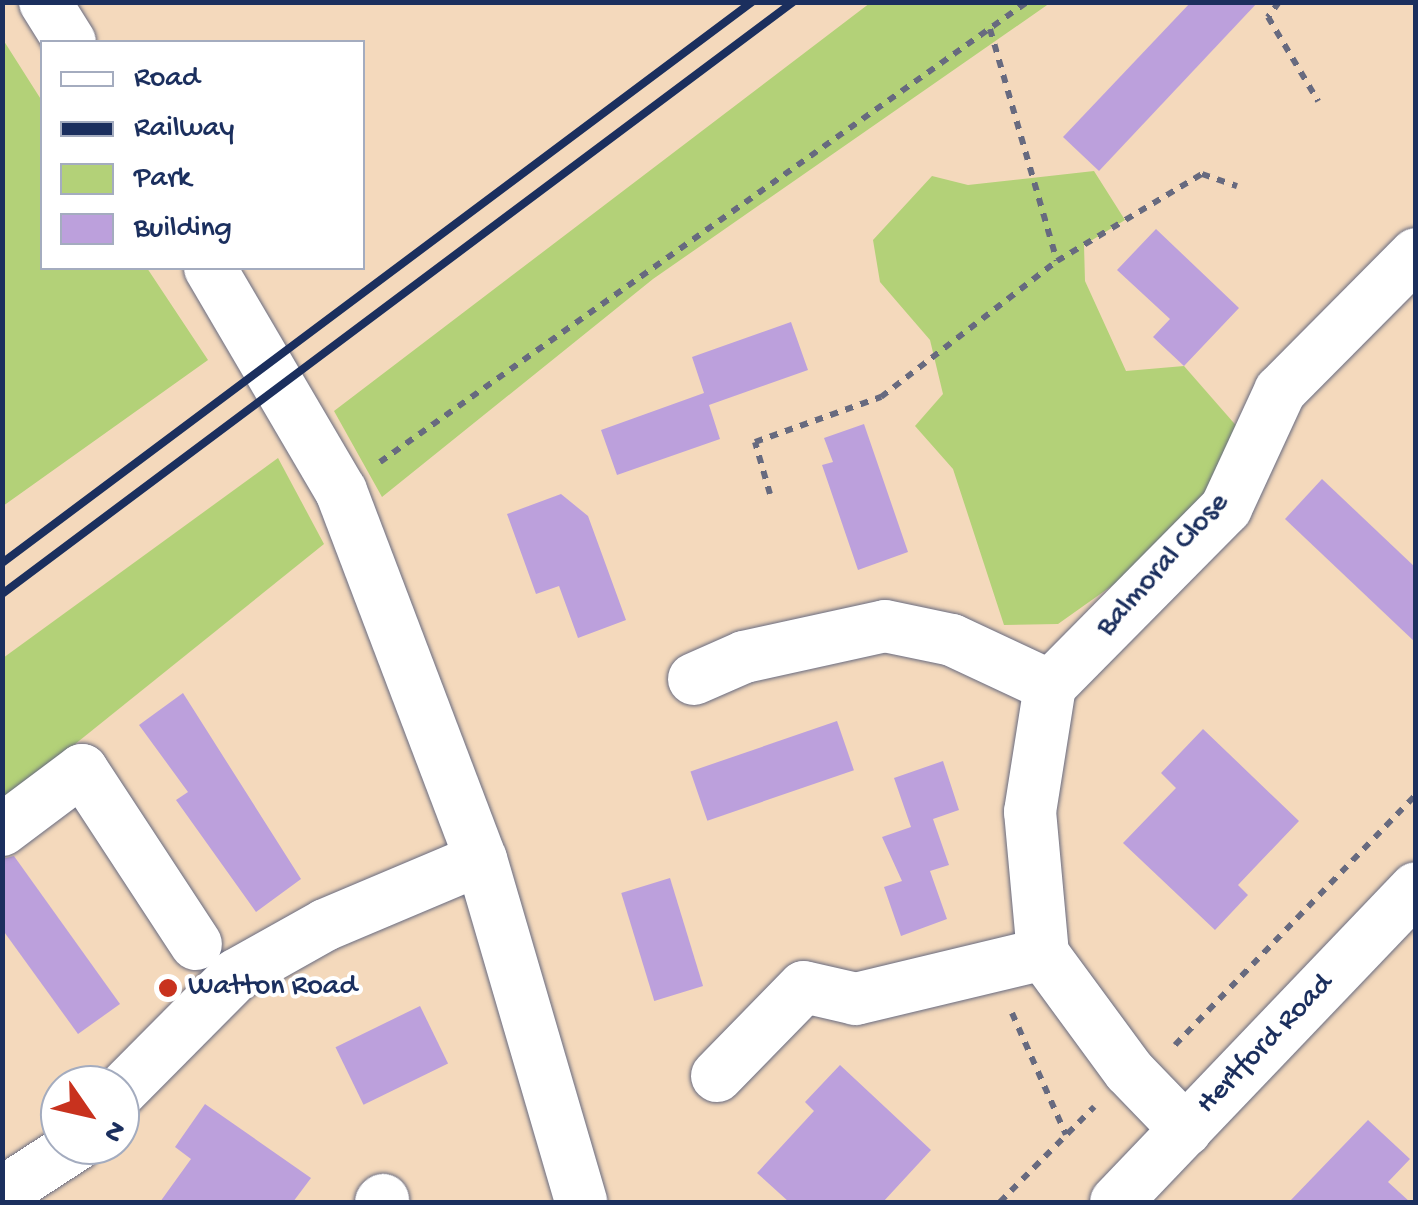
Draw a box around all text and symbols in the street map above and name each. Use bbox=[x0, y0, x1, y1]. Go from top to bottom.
legend bbox=[40, 40, 365, 270]
text: Road bbox=[134, 62, 200, 97]
text: Railway bbox=[134, 112, 234, 147]
text: Park bbox=[134, 162, 191, 197]
text: Building bbox=[134, 212, 232, 247]
street label: Balmoral Close bbox=[1090, 487, 1238, 645]
street label: Hertford Road bbox=[1190, 967, 1342, 1123]
place label: Watton Road bbox=[188, 970, 357, 1006]
marker: Watton Road bbox=[157, 977, 179, 999]
north arrow bbox=[40, 1065, 140, 1165]
text: N bbox=[95, 1114, 132, 1148]

